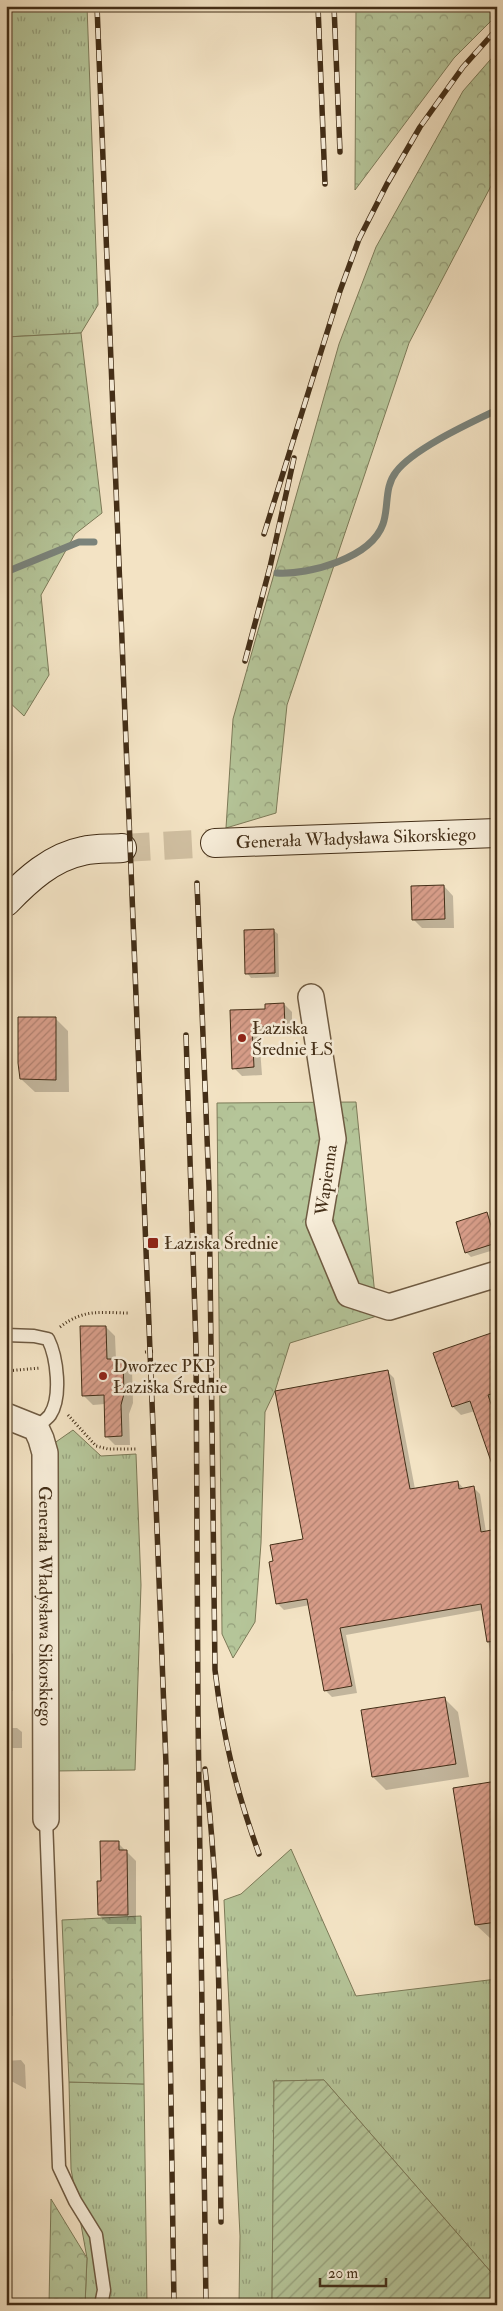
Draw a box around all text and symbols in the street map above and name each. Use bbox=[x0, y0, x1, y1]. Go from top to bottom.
street label: Generała Władysława Sikorskiego bbox=[236, 823, 477, 854]
place label: Łaziska Średnie ŁS bbox=[252, 1017, 333, 1061]
marker: Łaziska Średnie ŁS bbox=[236, 1032, 248, 1044]
street label: Wapienna bbox=[310, 1143, 343, 1218]
place label: Łaziska Średnie bbox=[164, 1232, 279, 1255]
marker: Łaziska Średnie bbox=[146, 1236, 160, 1250]
place label: Dworzec PKP Łaziska Średnie bbox=[113, 1355, 228, 1399]
marker: Dworzec PKP Łaziska Średnie bbox=[97, 1370, 109, 1382]
street label: Generała Władysława Sikorskiego bbox=[33, 1486, 57, 1726]
scale bar bbox=[320, 2256, 387, 2288]
text: 20 m bbox=[328, 2264, 358, 2283]

